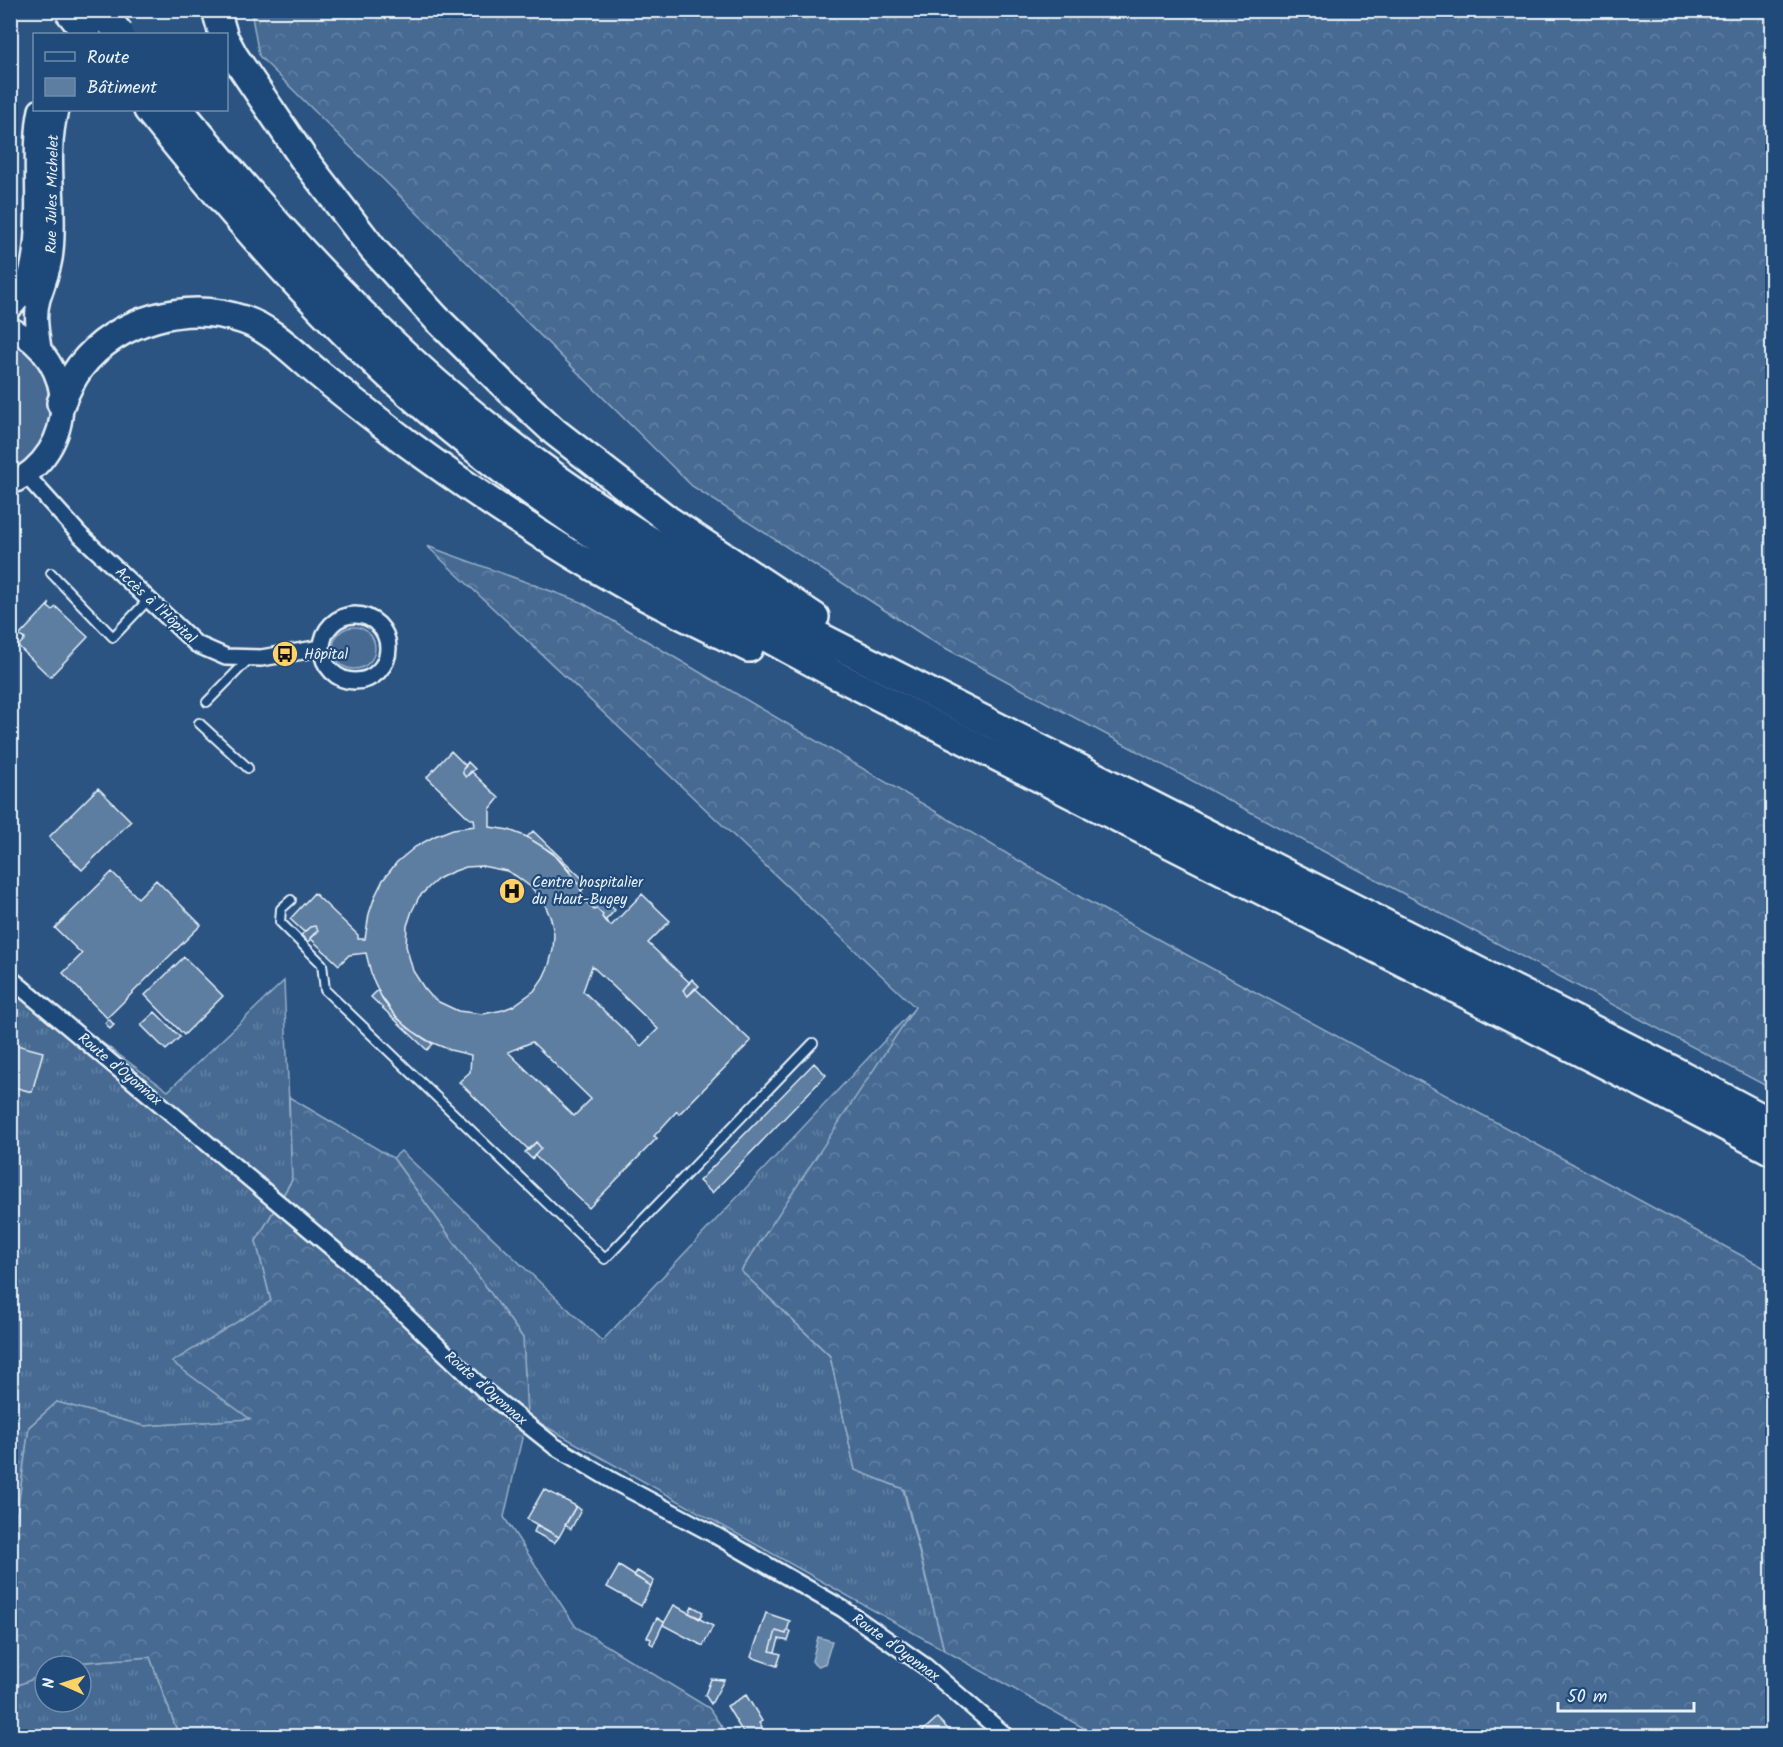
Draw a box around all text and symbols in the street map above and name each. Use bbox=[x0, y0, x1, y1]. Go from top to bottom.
legend bbox=[33, 33, 228, 111]
text: Route bbox=[87, 44, 129, 73]
text: Bâtiment bbox=[87, 74, 158, 103]
street label: Rue Jules Michelet bbox=[40, 134, 66, 254]
street label: Accès à l'Hôpital bbox=[109, 561, 202, 650]
bus stop icon: Hôpital bbox=[270, 639, 300, 669]
place label: Hôpital bbox=[304, 643, 348, 667]
place label: Centre hospitalier du Haut-Bugey bbox=[532, 871, 644, 912]
hospital icon: Centre hospitalier du Haut-Bugey bbox=[497, 876, 527, 906]
street label: Route d'Oyonnax bbox=[72, 1027, 167, 1113]
street label: Route d'Oyonnax bbox=[438, 1346, 533, 1432]
street label: Route d'Oyonnax bbox=[847, 1608, 945, 1688]
north arrow bbox=[33, 1654, 93, 1714]
scale bar bbox=[1558, 1675, 1694, 1713]
text: N bbox=[37, 1678, 62, 1689]
text: 50 m bbox=[1567, 1683, 1607, 1712]

